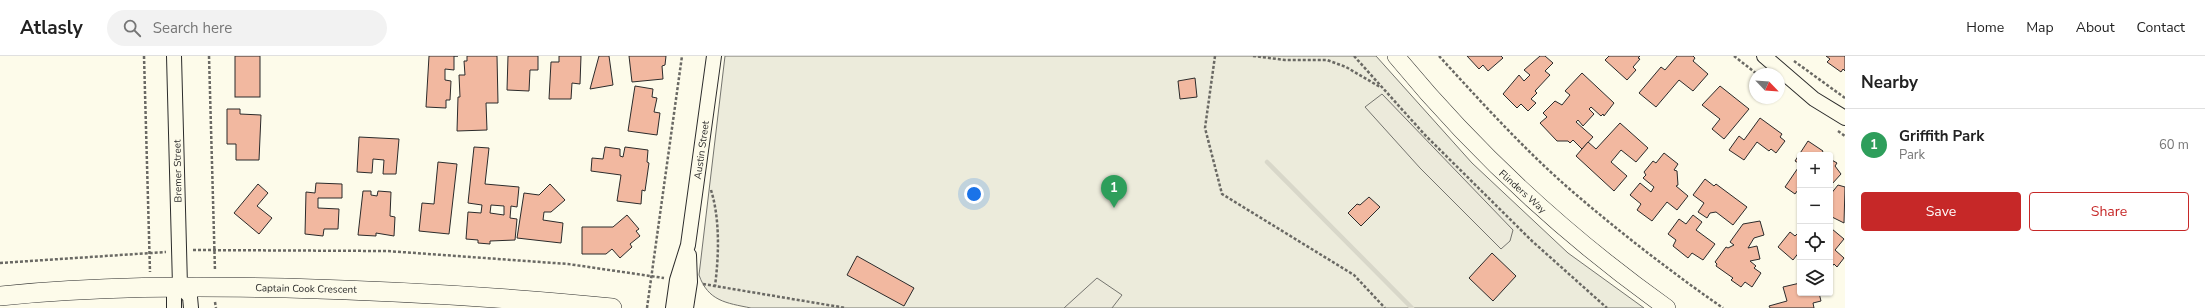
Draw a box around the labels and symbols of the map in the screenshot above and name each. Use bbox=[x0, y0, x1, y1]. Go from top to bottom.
north arrow bbox=[1749, 68, 1785, 104]
street label: Austin Street bbox=[691, 119, 713, 180]
street label: Bremer Street bbox=[170, 139, 186, 203]
street label: Flinders Way bbox=[1496, 167, 1550, 217]
pin: 1 bbox=[1101, 175, 1127, 208]
your location bbox=[964, 184, 984, 204]
street label: Captain Cook Crescent bbox=[255, 281, 357, 297]

